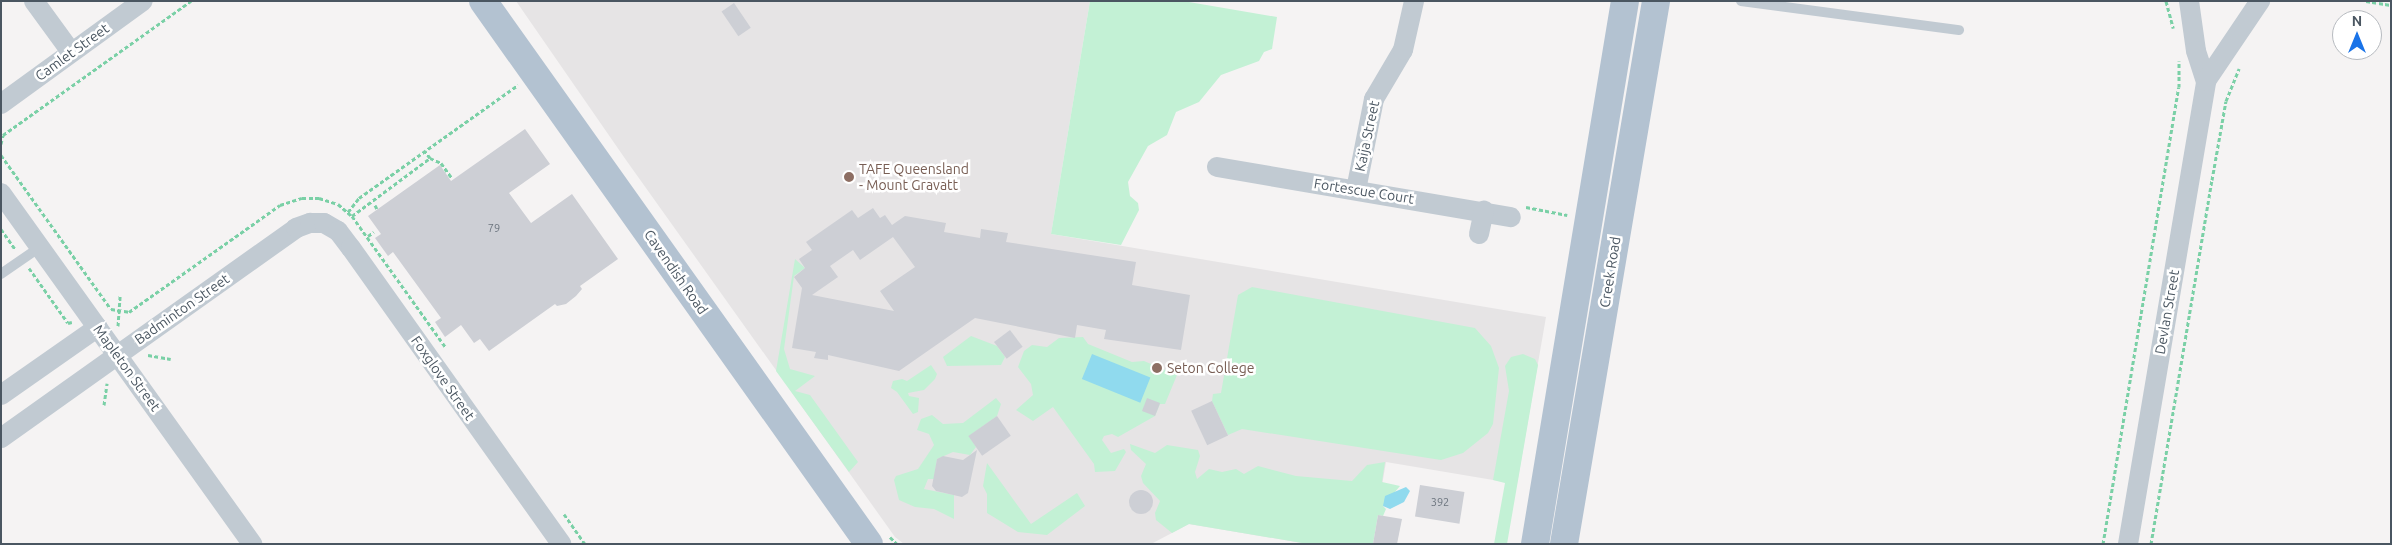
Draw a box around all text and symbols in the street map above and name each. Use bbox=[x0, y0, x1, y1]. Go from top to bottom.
north arrow bbox=[2332, 10, 2382, 60]
text: N bbox=[2352, 13, 2362, 29]
street label: Camlet Street bbox=[32, 20, 112, 84]
street label: Kaija Street bbox=[1351, 99, 1383, 173]
place label: TAFE Queensland - Mount Gravatt bbox=[859, 161, 969, 193]
marker: TAFE Queensland - Mount Gravatt bbox=[843, 171, 855, 183]
street label: Fortescue Court bbox=[1313, 175, 1415, 207]
house number: 79 bbox=[488, 221, 500, 235]
street label: Cavendish Road bbox=[641, 226, 711, 318]
street label: Creek Road bbox=[1596, 235, 1624, 309]
street label: Devlan Street bbox=[2151, 268, 2183, 356]
street label: Badminton Street bbox=[131, 270, 233, 348]
street label: Mapleton Street bbox=[90, 321, 164, 415]
street label: Foxglove Street bbox=[408, 333, 478, 423]
place label: Seton College bbox=[1167, 360, 1255, 376]
marker: Seton College bbox=[1151, 362, 1163, 374]
house number: 392 bbox=[1431, 495, 1449, 509]

